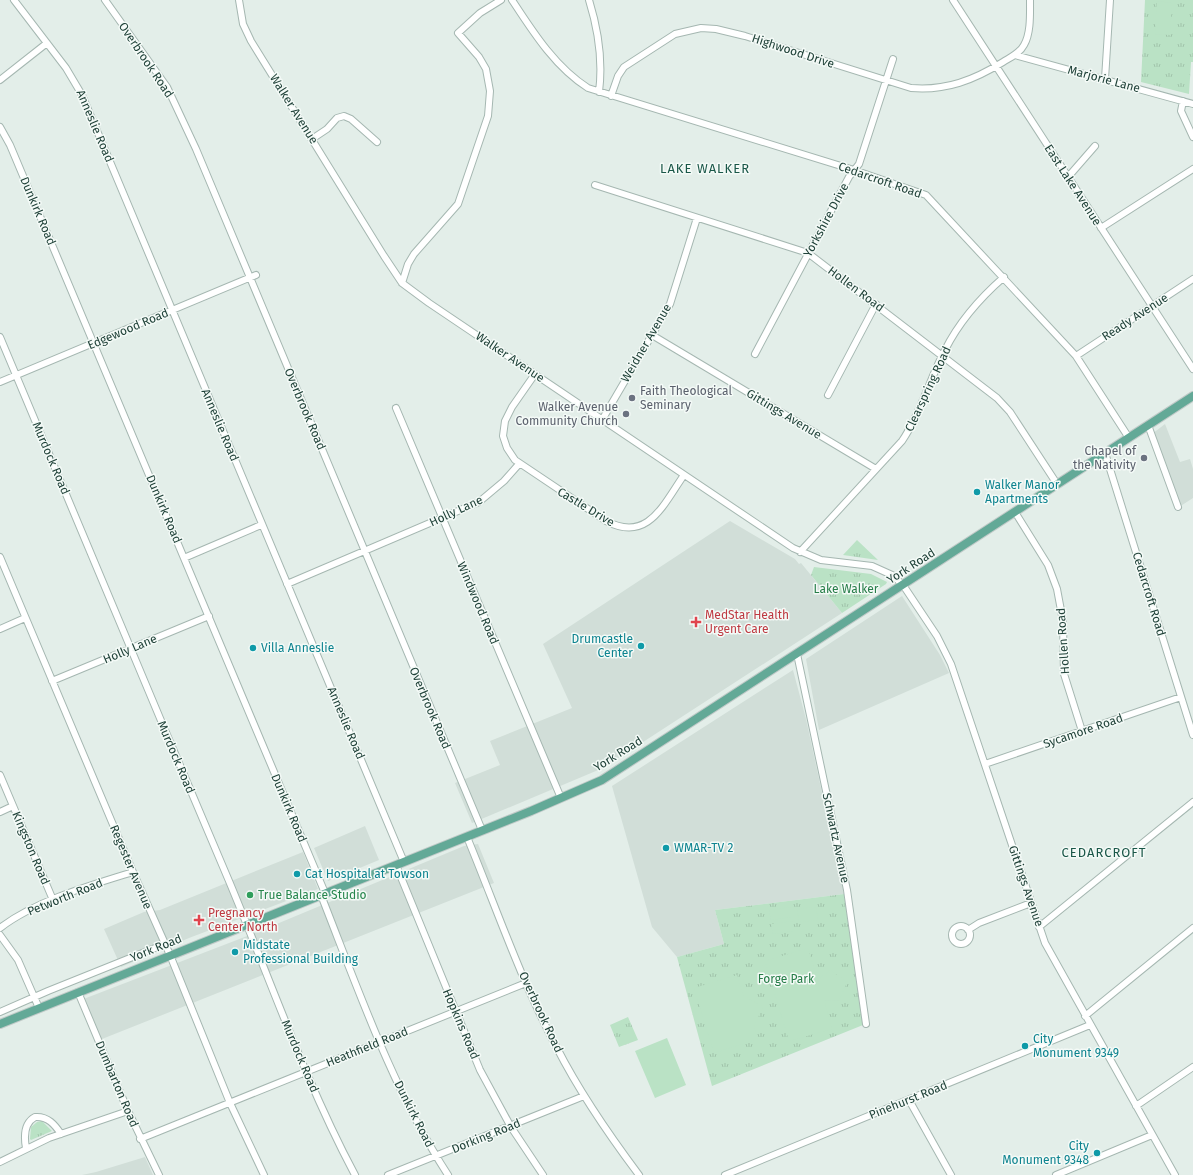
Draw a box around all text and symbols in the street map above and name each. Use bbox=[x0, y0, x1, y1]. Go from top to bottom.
street label: Overbrook Road bbox=[116, 20, 176, 100]
street label: Highwood Drive bbox=[750, 31, 836, 71]
street label: Marjorie Lane bbox=[1066, 63, 1142, 95]
street label: Walker Avenue bbox=[267, 71, 321, 147]
street label: Anneslie Road bbox=[73, 88, 117, 164]
street label: East Lake Avenue bbox=[1042, 142, 1104, 228]
street label: Cedarcroft Road bbox=[836, 159, 924, 201]
district label: LAKE WALKER bbox=[660, 161, 750, 176]
street label: Dunkirk Road bbox=[17, 175, 59, 247]
street label: Yorkshire Drive bbox=[801, 181, 851, 259]
street label: Hollen Road bbox=[825, 263, 887, 315]
street label: Ready Avenue bbox=[1099, 290, 1171, 344]
street label: Weidner Avenue bbox=[618, 301, 674, 385]
street label: Edgewood Road bbox=[85, 306, 171, 352]
street label: Walker Avenue bbox=[473, 329, 547, 385]
street label: Clearspring Road bbox=[902, 344, 954, 434]
street label: Overbrook Road bbox=[281, 366, 329, 452]
place label: Faith Theological Seminary bbox=[640, 384, 733, 412]
street label: Gittings Avenue bbox=[744, 386, 824, 442]
street label: Anneslie Road bbox=[198, 387, 242, 463]
marker: Faith Theological Seminary bbox=[627, 393, 637, 403]
place label: Walker Avenue Community Church bbox=[516, 400, 618, 428]
marker: Walker Avenue Community Church bbox=[621, 409, 631, 419]
street label: Murdock Road bbox=[29, 420, 73, 496]
place label: Chapel of the Nativity bbox=[1073, 444, 1137, 472]
marker: Chapel of the Nativity bbox=[1139, 453, 1149, 463]
street label: Dunkirk Road bbox=[143, 473, 185, 545]
place label: Walker Manor Apartments bbox=[985, 478, 1060, 506]
street label: Castle Drive bbox=[555, 484, 617, 530]
marker: Walker Manor Apartments bbox=[972, 487, 982, 497]
street label: Holly Lane bbox=[427, 493, 485, 529]
street label: York Road bbox=[884, 545, 938, 587]
street label: Cedarcroft Road bbox=[1130, 550, 1168, 638]
street label: Windwood Road bbox=[454, 560, 502, 646]
park label: Lake Walker bbox=[814, 582, 879, 596]
street label: Hollen Road bbox=[1054, 607, 1072, 675]
place label: MedStar Health Urgent Care bbox=[705, 608, 789, 636]
marker: MedStar Health Urgent Care bbox=[690, 616, 702, 628]
street label: Holly Lane bbox=[101, 631, 159, 667]
place label: Drumcastle Center bbox=[572, 632, 633, 660]
place label: Villa Anneslie bbox=[261, 641, 334, 655]
marker: Drumcastle Center bbox=[636, 641, 646, 651]
marker: Villa Anneslie bbox=[248, 643, 258, 653]
street label: Overbrook Road bbox=[406, 665, 454, 751]
street label: Anneslie Road bbox=[324, 685, 368, 761]
street label: Sycamore Road bbox=[1041, 711, 1125, 751]
street label: Murdock Road bbox=[154, 719, 198, 795]
street label: York Road bbox=[591, 734, 645, 774]
street label: Dunkirk Road bbox=[268, 772, 310, 844]
street label: Schwartz Avenue bbox=[820, 792, 852, 884]
street label: Kingston Road bbox=[9, 809, 53, 887]
street label: Regester Avenue bbox=[107, 823, 155, 911]
place label: WMAR-TV 2 bbox=[674, 841, 733, 855]
marker: WMAR-TV 2 bbox=[661, 843, 671, 853]
street label: Gittings Avenue bbox=[1006, 844, 1046, 928]
district label: CEDARCROFT bbox=[1062, 845, 1146, 860]
place label: Cat Hospital at Towson bbox=[305, 867, 429, 881]
marker: Cat Hospital at Towson bbox=[292, 869, 302, 879]
street label: Petworth Road bbox=[25, 876, 105, 918]
place label: True Balance Studio bbox=[258, 888, 367, 902]
marker: True Balance Studio bbox=[245, 890, 255, 900]
place label: Pregnancy Center North bbox=[208, 906, 278, 934]
marker: Pregnancy Center North bbox=[193, 914, 205, 926]
street label: York Road bbox=[128, 931, 184, 965]
place label: Midstate Professional Building bbox=[243, 938, 359, 966]
marker: Midstate Professional Building bbox=[230, 947, 240, 957]
street label: Overbrook Road bbox=[516, 969, 566, 1055]
park label: Forge Park bbox=[758, 972, 815, 986]
street label: Hopkins Road bbox=[440, 987, 482, 1061]
street label: Murdock Road bbox=[278, 1018, 322, 1094]
street label: Heathfield Road bbox=[324, 1024, 410, 1070]
place label: City Monument 9349 bbox=[1033, 1032, 1119, 1060]
street label: Dumbarton Road bbox=[93, 1039, 141, 1129]
marker: City Monument 9349 bbox=[1020, 1041, 1030, 1051]
street label: Dunkirk Road bbox=[391, 1078, 437, 1150]
street label: Pinehurst Road bbox=[867, 1078, 949, 1122]
street label: Dorking Road bbox=[450, 1116, 522, 1156]
place label: City Monument 9348 bbox=[1002, 1139, 1089, 1167]
marker: City Monument 9348 bbox=[1092, 1148, 1102, 1158]

